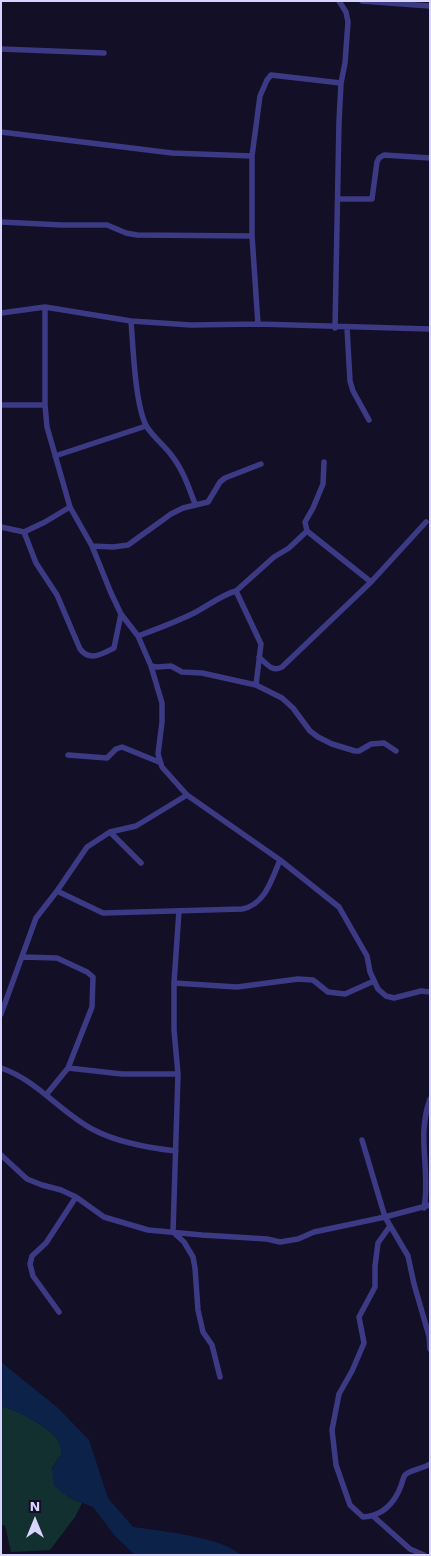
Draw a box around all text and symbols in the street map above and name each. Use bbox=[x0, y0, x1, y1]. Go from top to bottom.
north arrow bbox=[10, 1496, 60, 1546]
text: N bbox=[30, 1498, 40, 1514]

